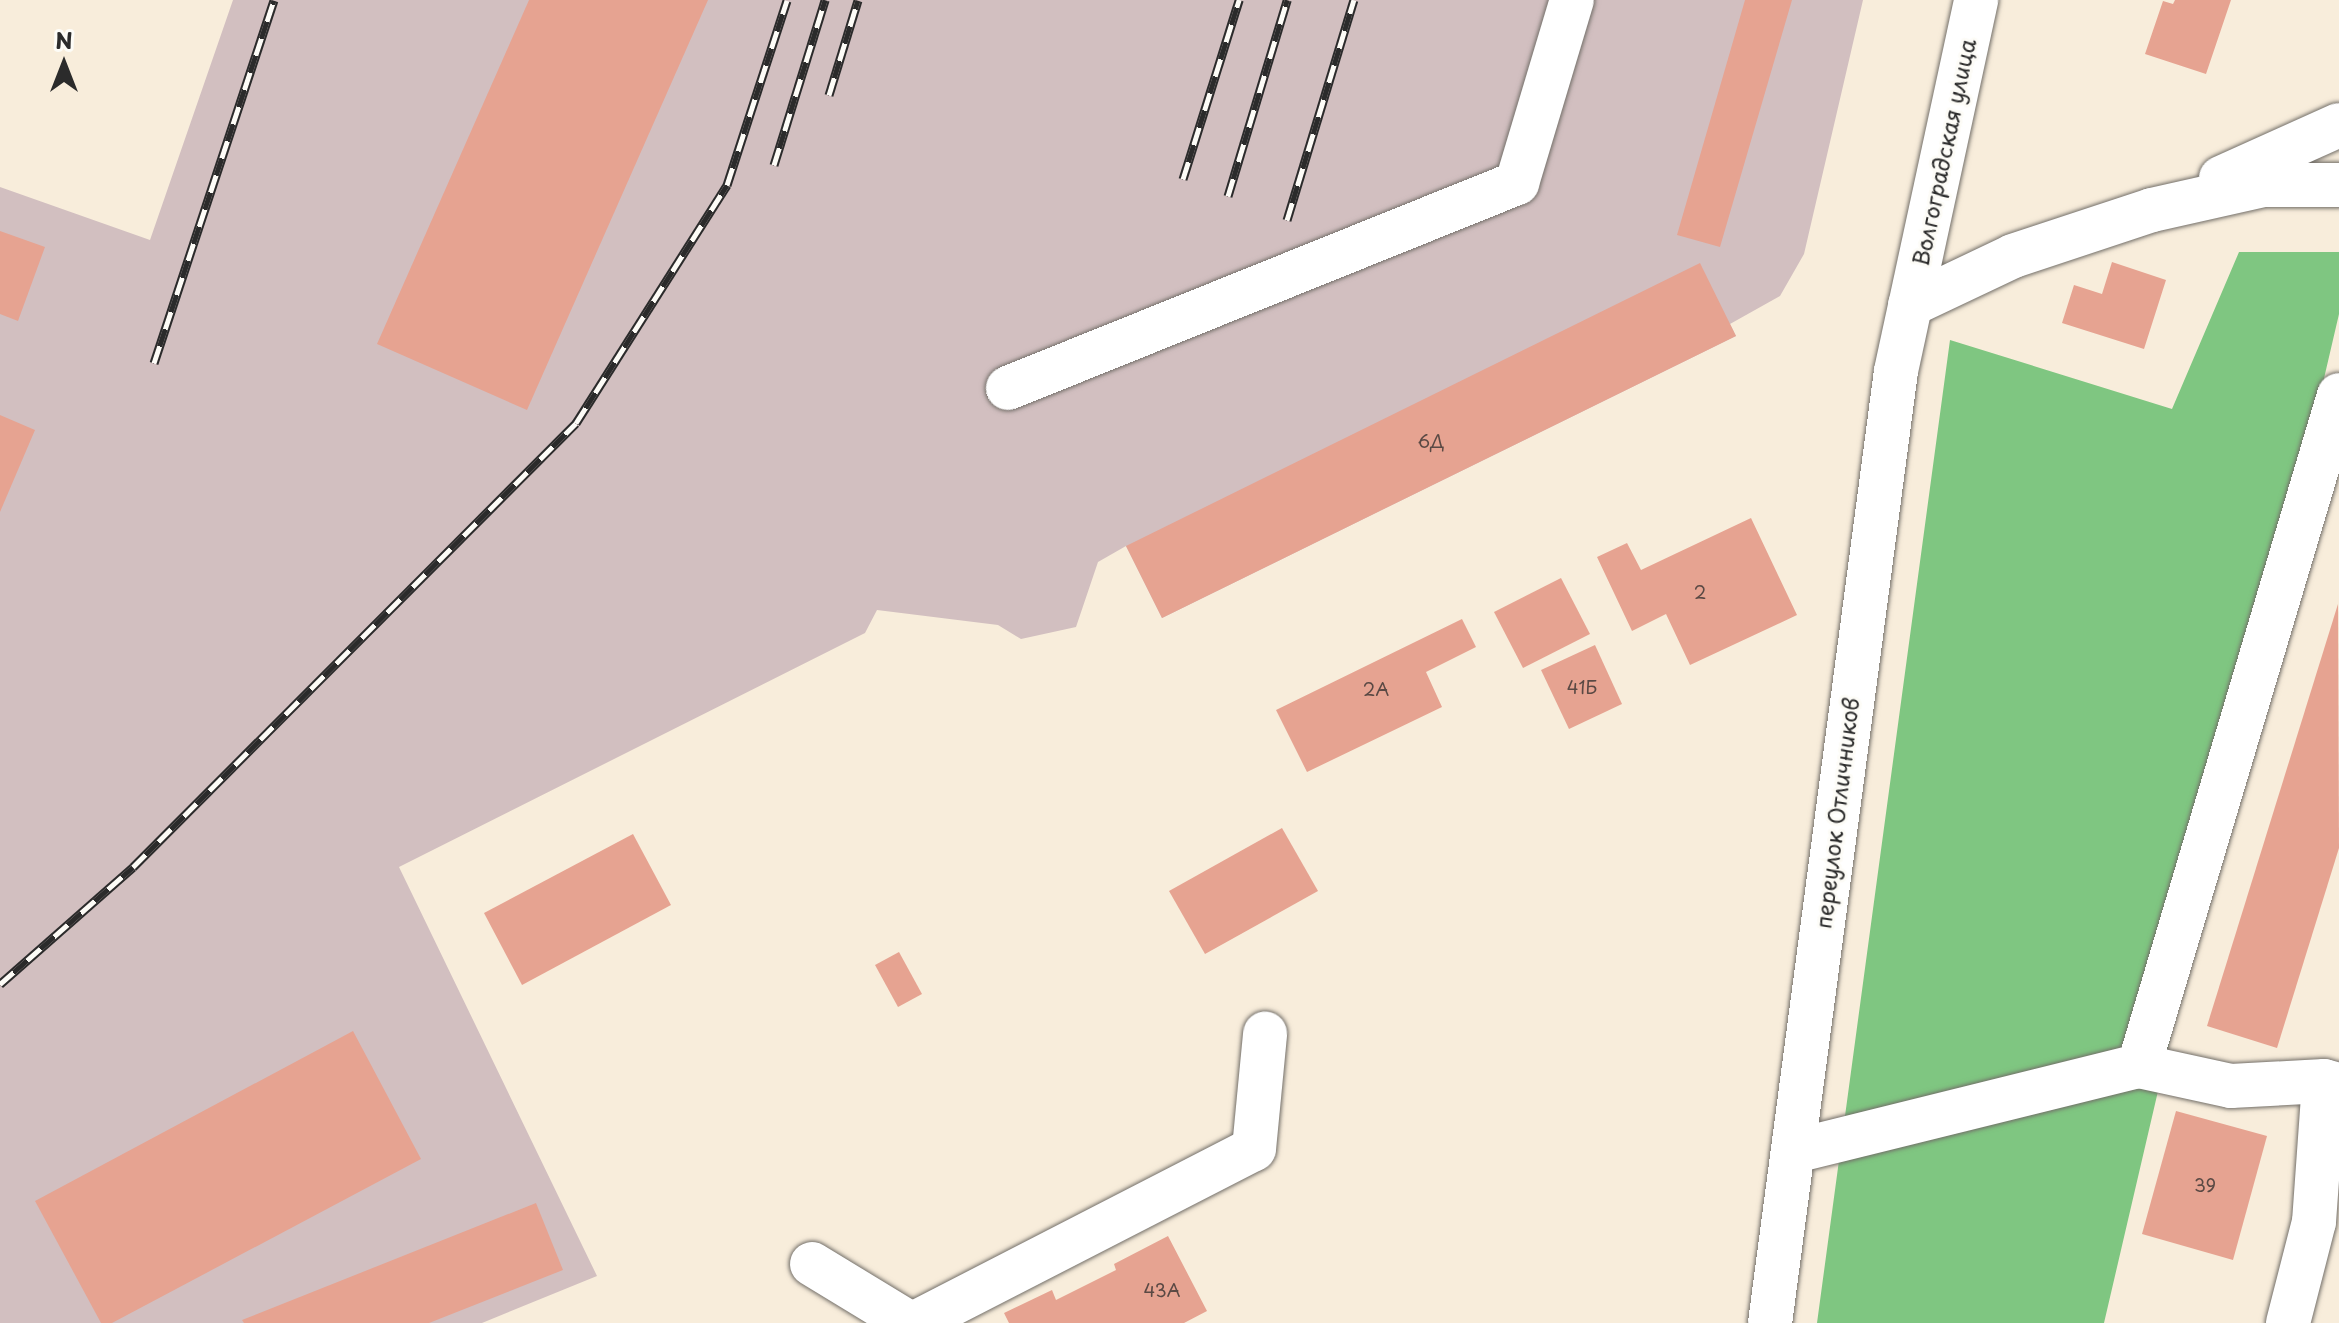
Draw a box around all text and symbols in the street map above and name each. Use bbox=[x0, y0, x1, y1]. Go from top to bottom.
text: N bbox=[55, 23, 73, 56]
north arrow bbox=[24, 24, 104, 104]
street label: Волгоградская улица bbox=[1906, 35, 1980, 269]
house number: 6Д bbox=[1418, 430, 1444, 452]
house number: 2 bbox=[1694, 581, 1706, 603]
house number: 41Б bbox=[1567, 676, 1597, 698]
house number: 2А bbox=[1363, 678, 1389, 700]
street label: переулок Отличников bbox=[1809, 696, 1863, 930]
house number: 39 bbox=[2194, 1174, 2216, 1196]
house number: 43А bbox=[1143, 1279, 1181, 1301]

